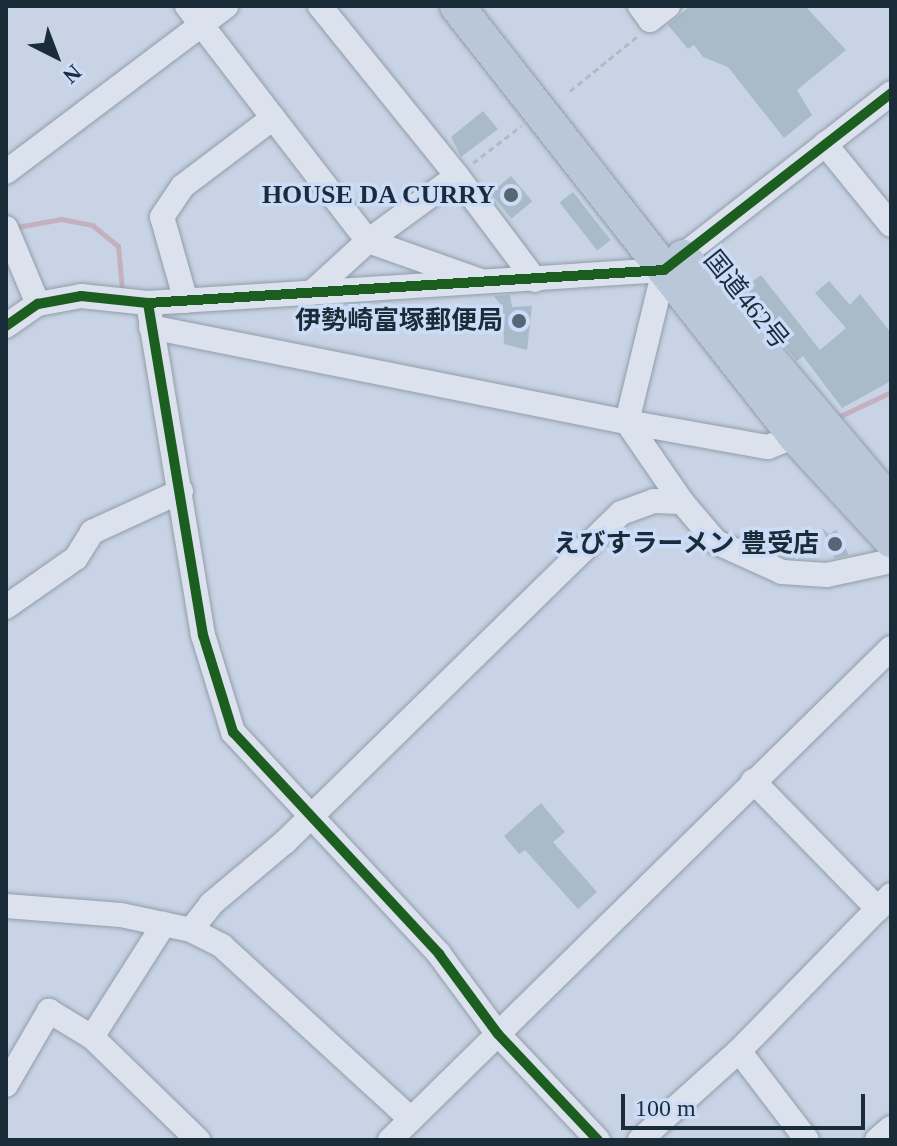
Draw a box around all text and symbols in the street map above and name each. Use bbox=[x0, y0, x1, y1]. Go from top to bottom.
north arrow bbox=[16, 16, 96, 96]
text: N bbox=[58, 60, 87, 89]
place label: HOUSE DA CURRY bbox=[260, 179, 495, 211]
marker: HOUSE DA CURRY bbox=[502, 186, 520, 204]
street label: 国道462号 bbox=[697, 245, 795, 355]
place label: 伊勢崎富塚郵便局 bbox=[295, 305, 503, 337]
marker: 伊勢崎富塚郵便局 bbox=[510, 312, 528, 330]
place label: えびすラーメン 豊受店 bbox=[553, 528, 819, 560]
marker: えびすラーメン 豊受店 bbox=[826, 535, 844, 553]
scale bar bbox=[625, 1078, 869, 1128]
text: 100 m bbox=[635, 1095, 696, 1121]

